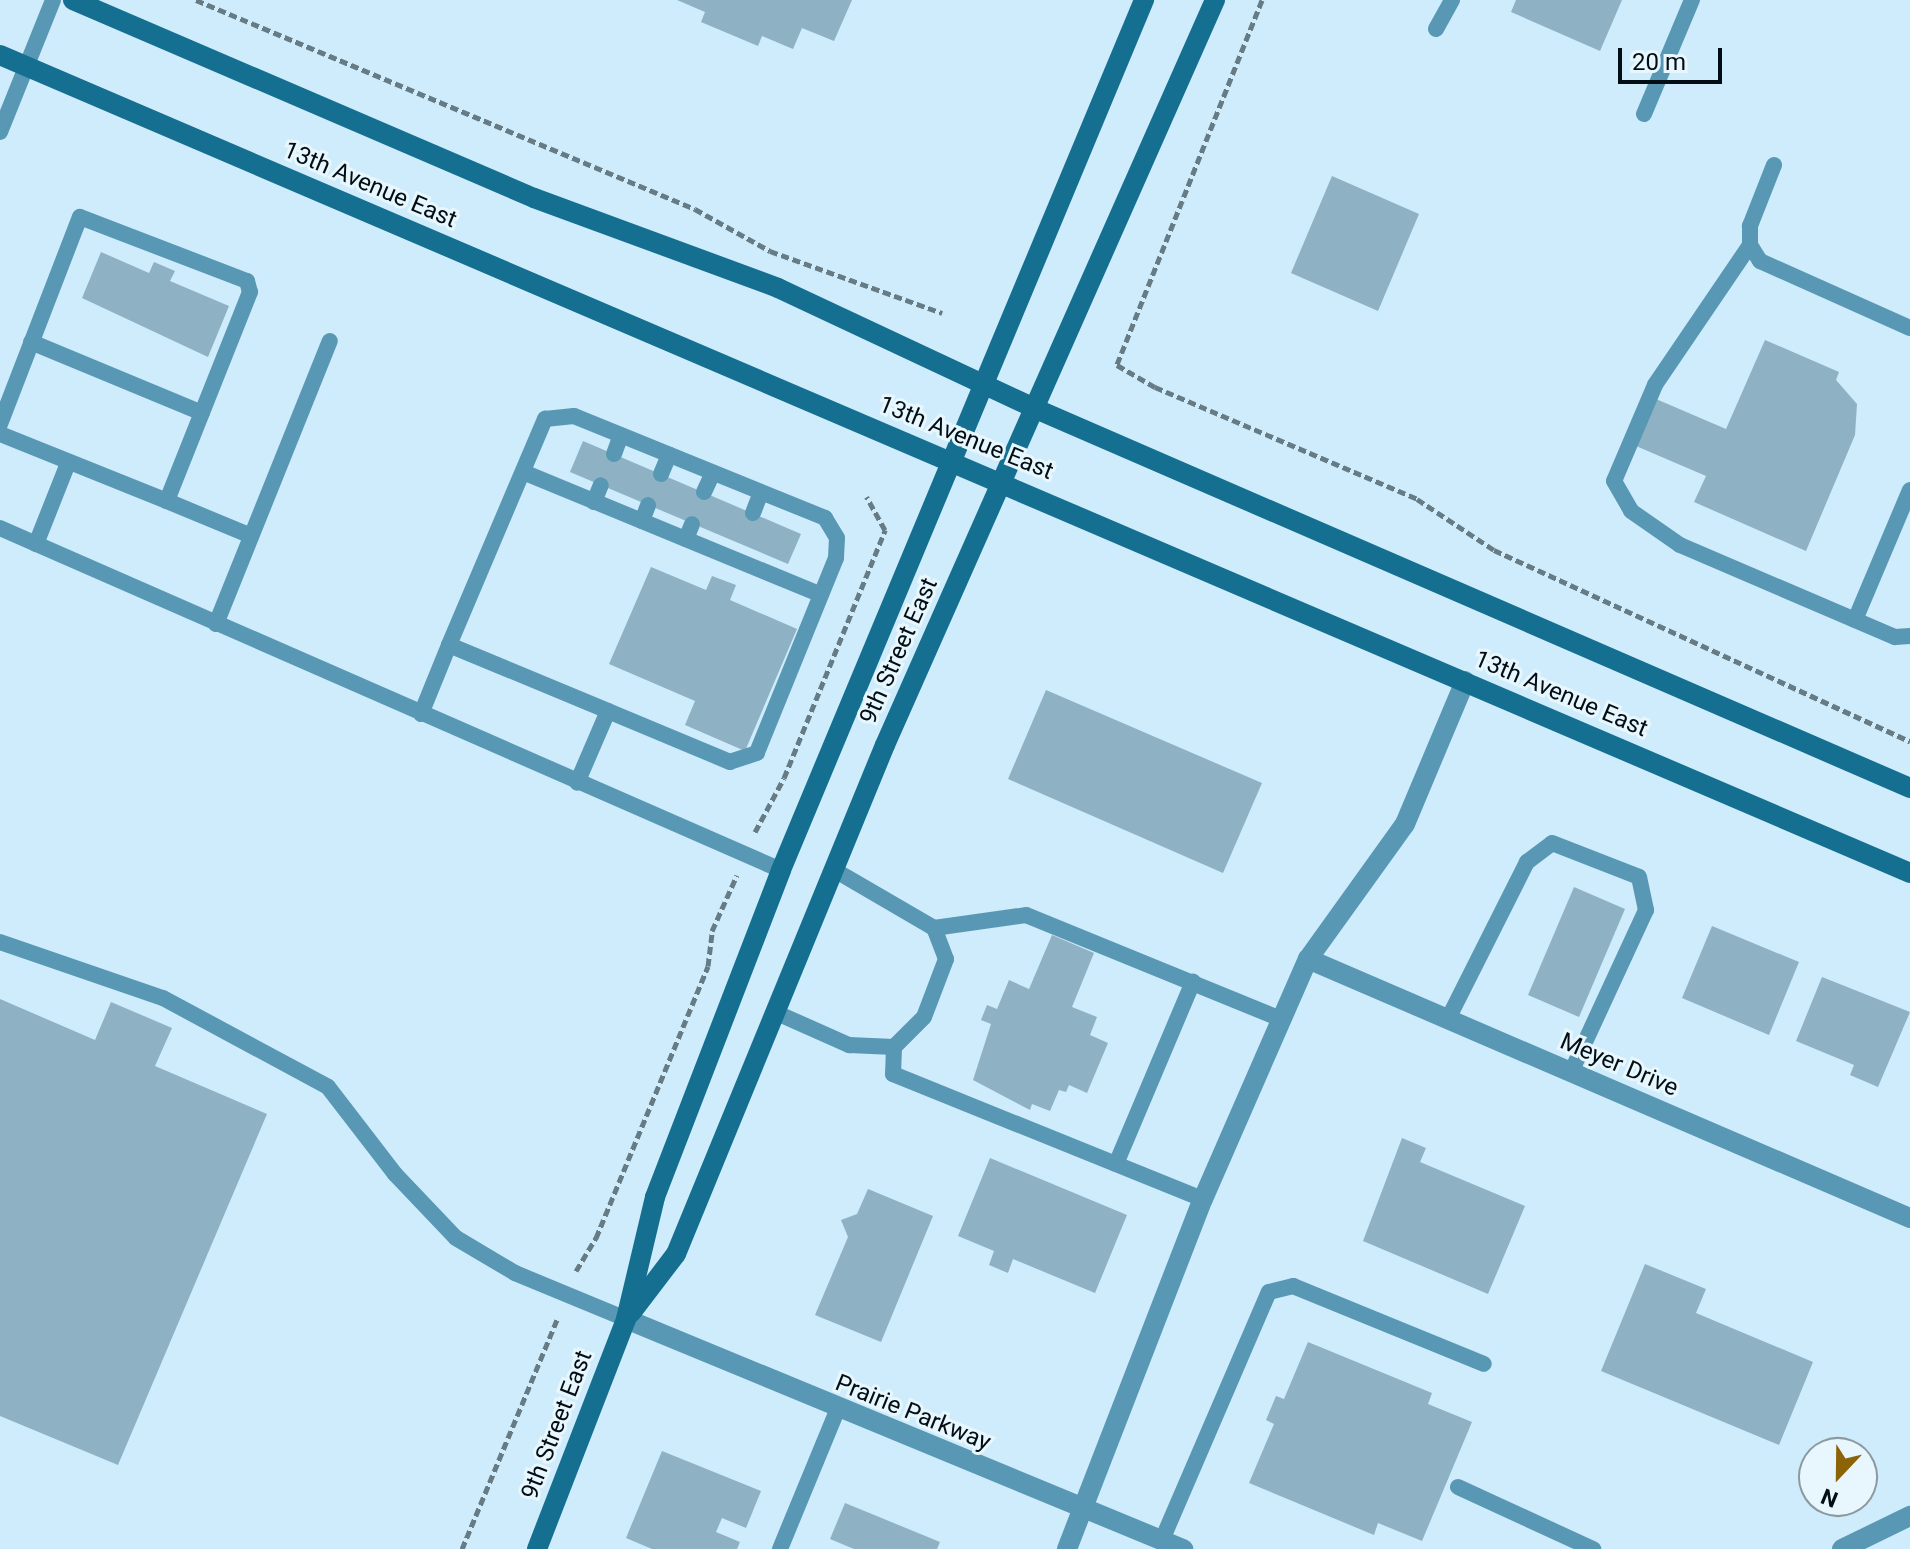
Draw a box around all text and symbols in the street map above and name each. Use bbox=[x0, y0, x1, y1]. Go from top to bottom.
scale bar bbox=[1622, 32, 1726, 82]
text: 20 m bbox=[1632, 48, 1686, 76]
street label: 13th Avenue East bbox=[279, 136, 461, 234]
street label: 13th Avenue East bbox=[875, 390, 1057, 486]
street label: 9th Street East bbox=[854, 574, 944, 728]
street label: 13th Avenue East bbox=[1470, 645, 1652, 743]
street label: Meyer Drive bbox=[1556, 1027, 1682, 1103]
street label: 9th Street East bbox=[515, 1347, 599, 1503]
street label: Prairie Parkway bbox=[831, 1369, 995, 1457]
north arrow bbox=[1798, 1437, 1878, 1517]
text: N bbox=[1818, 1483, 1841, 1512]

